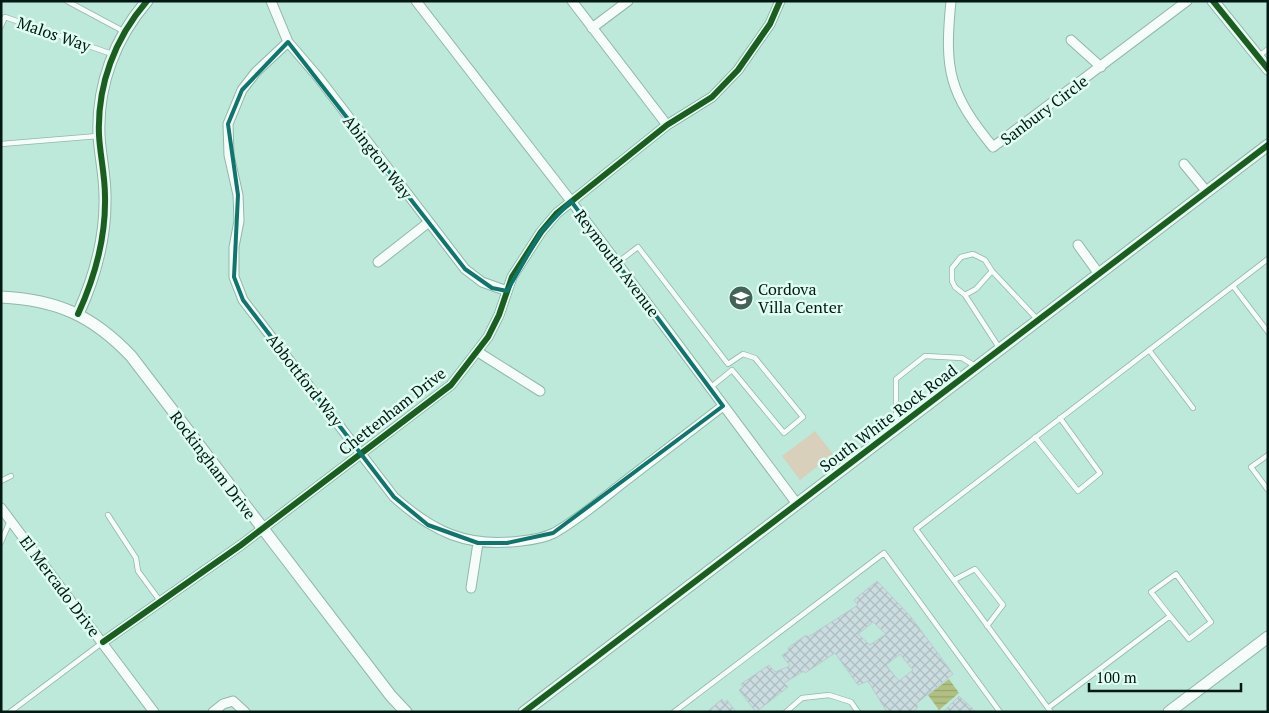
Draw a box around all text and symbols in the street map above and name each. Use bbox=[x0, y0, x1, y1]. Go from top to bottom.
street label: Malos Way bbox=[14, 11, 95, 57]
street label: Sanbury Circle bbox=[996, 70, 1092, 150]
street label: Abington Way bbox=[338, 111, 418, 204]
street label: Reymouth Avenue bbox=[569, 205, 665, 321]
place label: Cordova Villa Center bbox=[758, 278, 844, 318]
school or university icon: Cordova Villa Center bbox=[728, 285, 754, 311]
street label: Abbottford Way bbox=[262, 329, 349, 432]
street label: South White Rock Road bbox=[815, 359, 961, 477]
street label: Chettenham Drive bbox=[334, 362, 450, 460]
street label: Rockingham Drive bbox=[165, 406, 261, 524]
street label: El Mercado Drive bbox=[15, 531, 105, 641]
scale bar bbox=[1089, 660, 1242, 692]
text: 100 m bbox=[1096, 667, 1137, 687]

